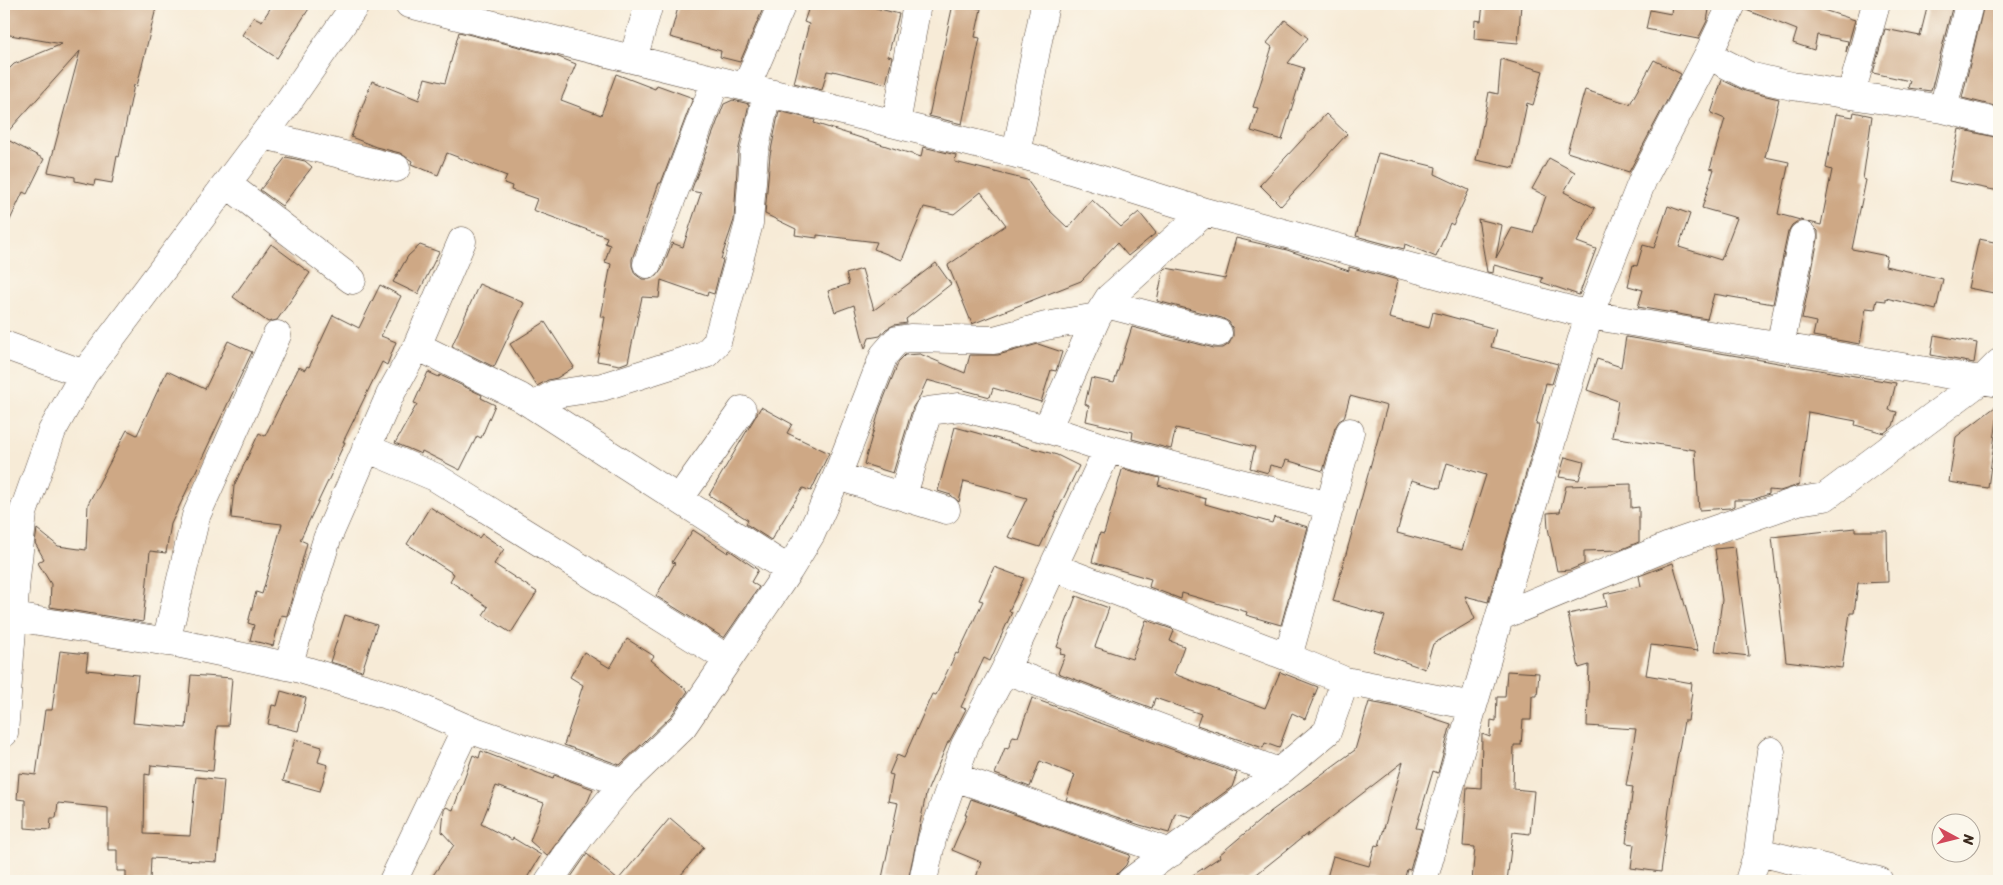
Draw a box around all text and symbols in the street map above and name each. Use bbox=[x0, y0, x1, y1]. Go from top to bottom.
north arrow bbox=[1930, 812, 1980, 862]
text: N bbox=[1955, 832, 1982, 846]

